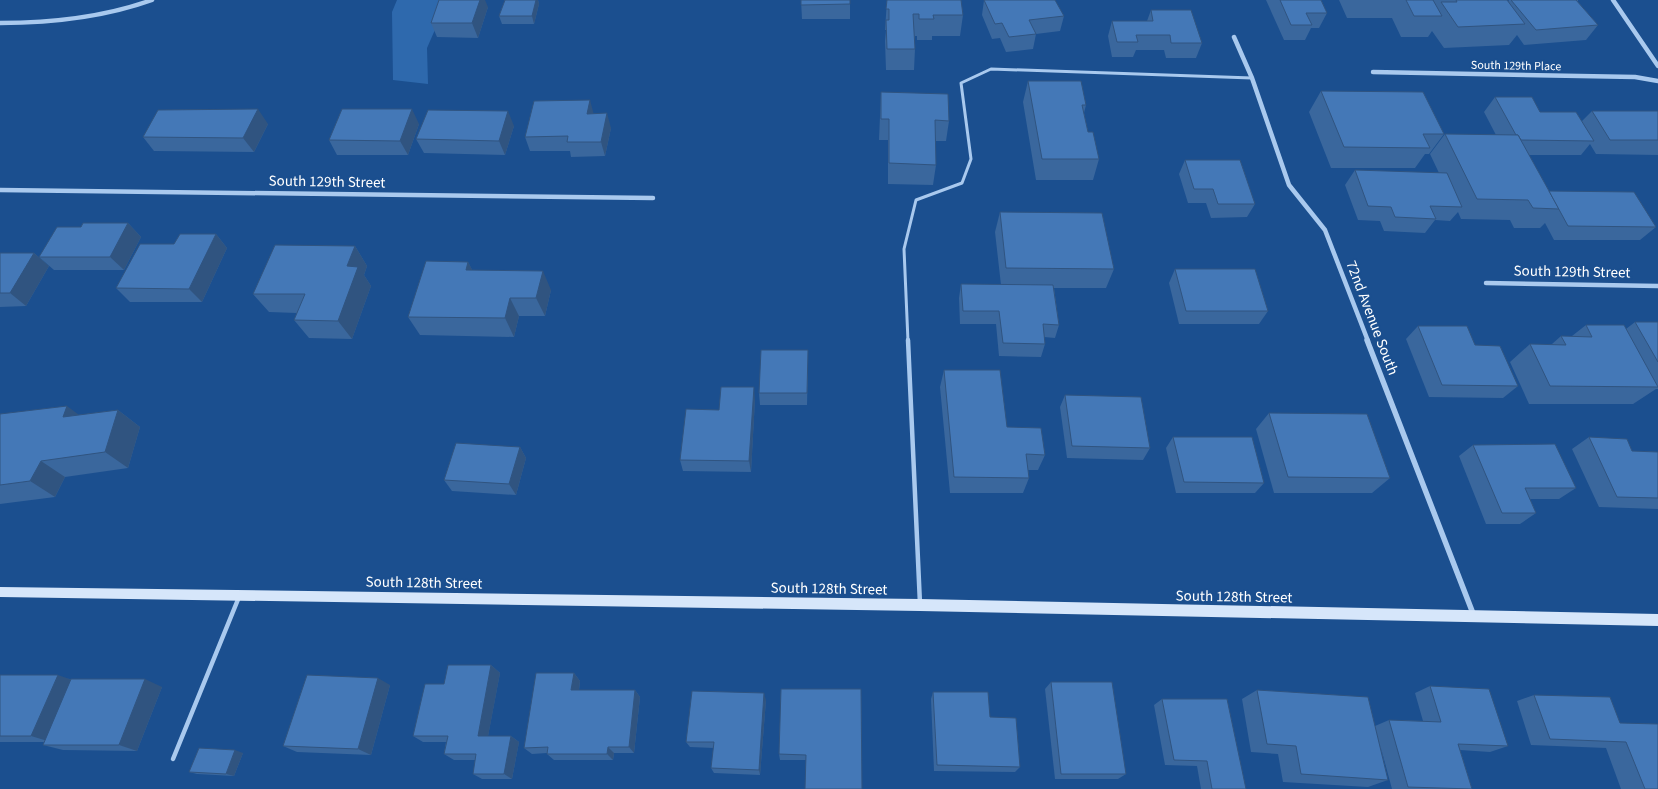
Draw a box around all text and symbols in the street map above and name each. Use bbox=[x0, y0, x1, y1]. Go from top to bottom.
street label: South 129th Place bbox=[1471, 57, 1561, 75]
street label: South 129th Street bbox=[268, 170, 386, 194]
street label: 72nd Avenue South bbox=[1340, 258, 1404, 378]
street label: South 129th Street bbox=[1513, 260, 1631, 284]
street label: South 128th Street bbox=[365, 571, 483, 595]
street label: South 128th Street bbox=[770, 577, 888, 601]
street label: South 128th Street bbox=[1175, 585, 1293, 609]

